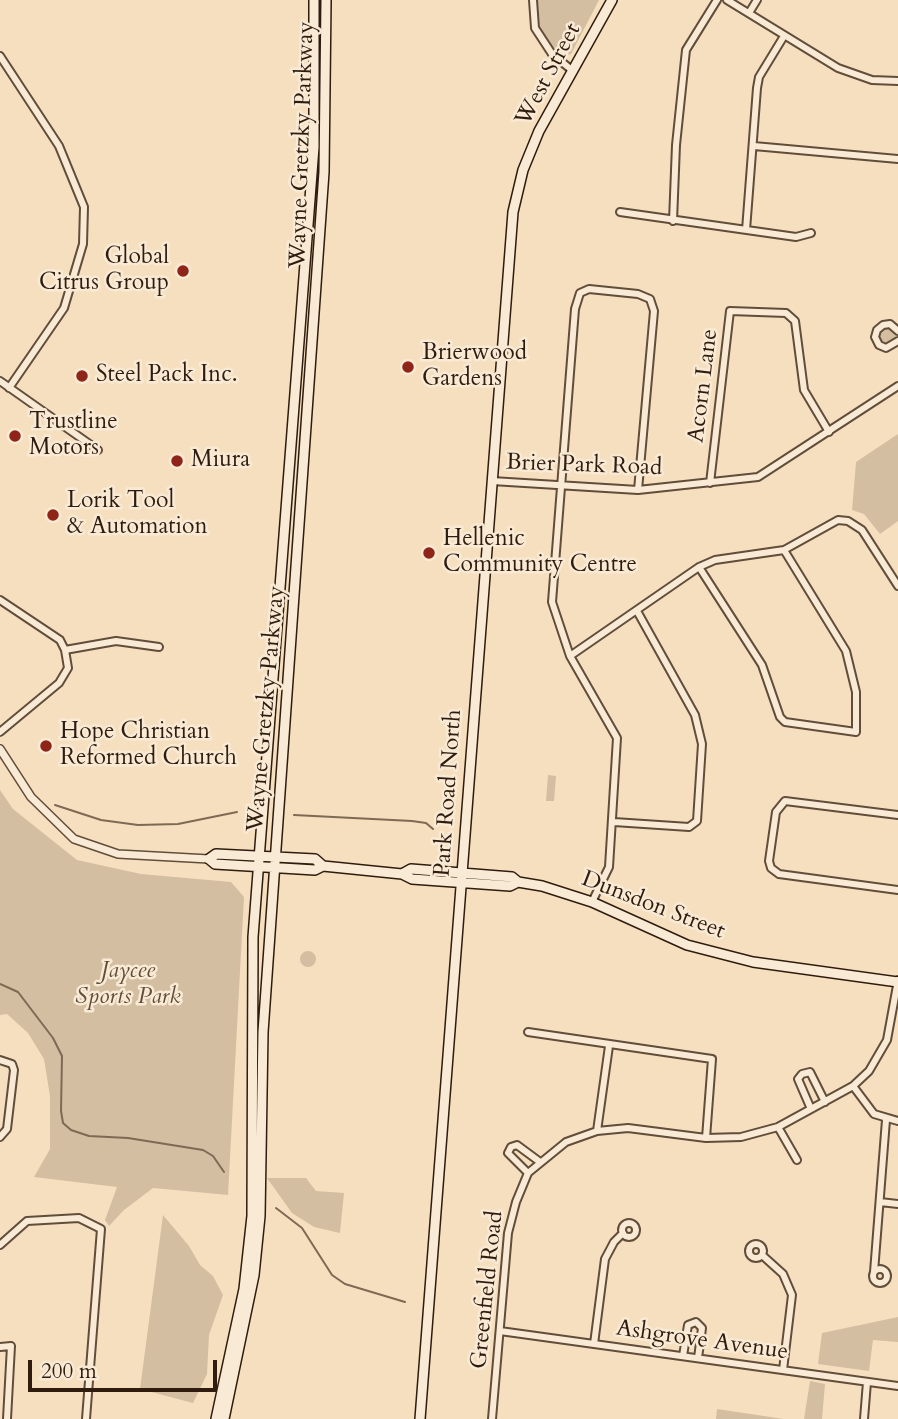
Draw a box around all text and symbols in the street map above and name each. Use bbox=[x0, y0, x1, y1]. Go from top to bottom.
street label: West Street bbox=[510, 19, 588, 131]
street label: Wayne Gretzky Parkway bbox=[285, 21, 321, 269]
place label: Global Citrus Group bbox=[39, 244, 169, 298]
marker: Global Citrus Group bbox=[175, 263, 191, 279]
street label: Acorn Lane bbox=[683, 328, 725, 444]
place label: Brierwood Gardens bbox=[422, 340, 527, 394]
marker: Brierwood Gardens bbox=[400, 359, 416, 375]
place label: Steel Pack Inc. bbox=[96, 362, 237, 390]
marker: Steel Pack Inc. bbox=[74, 368, 90, 384]
place label: Trustline Motors bbox=[29, 409, 118, 463]
marker: Trustline Motors bbox=[7, 428, 23, 444]
place label: Miura bbox=[191, 447, 250, 475]
street label: Brier Park Road bbox=[505, 449, 663, 483]
marker: Miura bbox=[169, 453, 185, 469]
place label: Lorik Tool & Automation bbox=[67, 488, 208, 542]
marker: Lorik Tool & Automation bbox=[45, 507, 61, 523]
place label: Hellenic Community Centre bbox=[443, 526, 637, 580]
marker: Hellenic Community Centre bbox=[421, 545, 437, 561]
street label: Wayne Gretzky Parkway bbox=[242, 585, 292, 833]
street label: Park Road North bbox=[429, 709, 469, 877]
place label: Hope Christian Reformed Church bbox=[60, 719, 237, 773]
marker: Hope Christian Reformed Church bbox=[38, 738, 54, 754]
street label: Dunsdon Street bbox=[577, 866, 729, 946]
park label: Jaycee Sports Park bbox=[75, 958, 181, 1012]
street label: Greenfield Road bbox=[466, 1210, 510, 1370]
street label: Ashgrove Avenue bbox=[614, 1315, 790, 1367]
scale bar bbox=[32, 1346, 220, 1390]
text: 200 m bbox=[41, 1357, 97, 1386]

